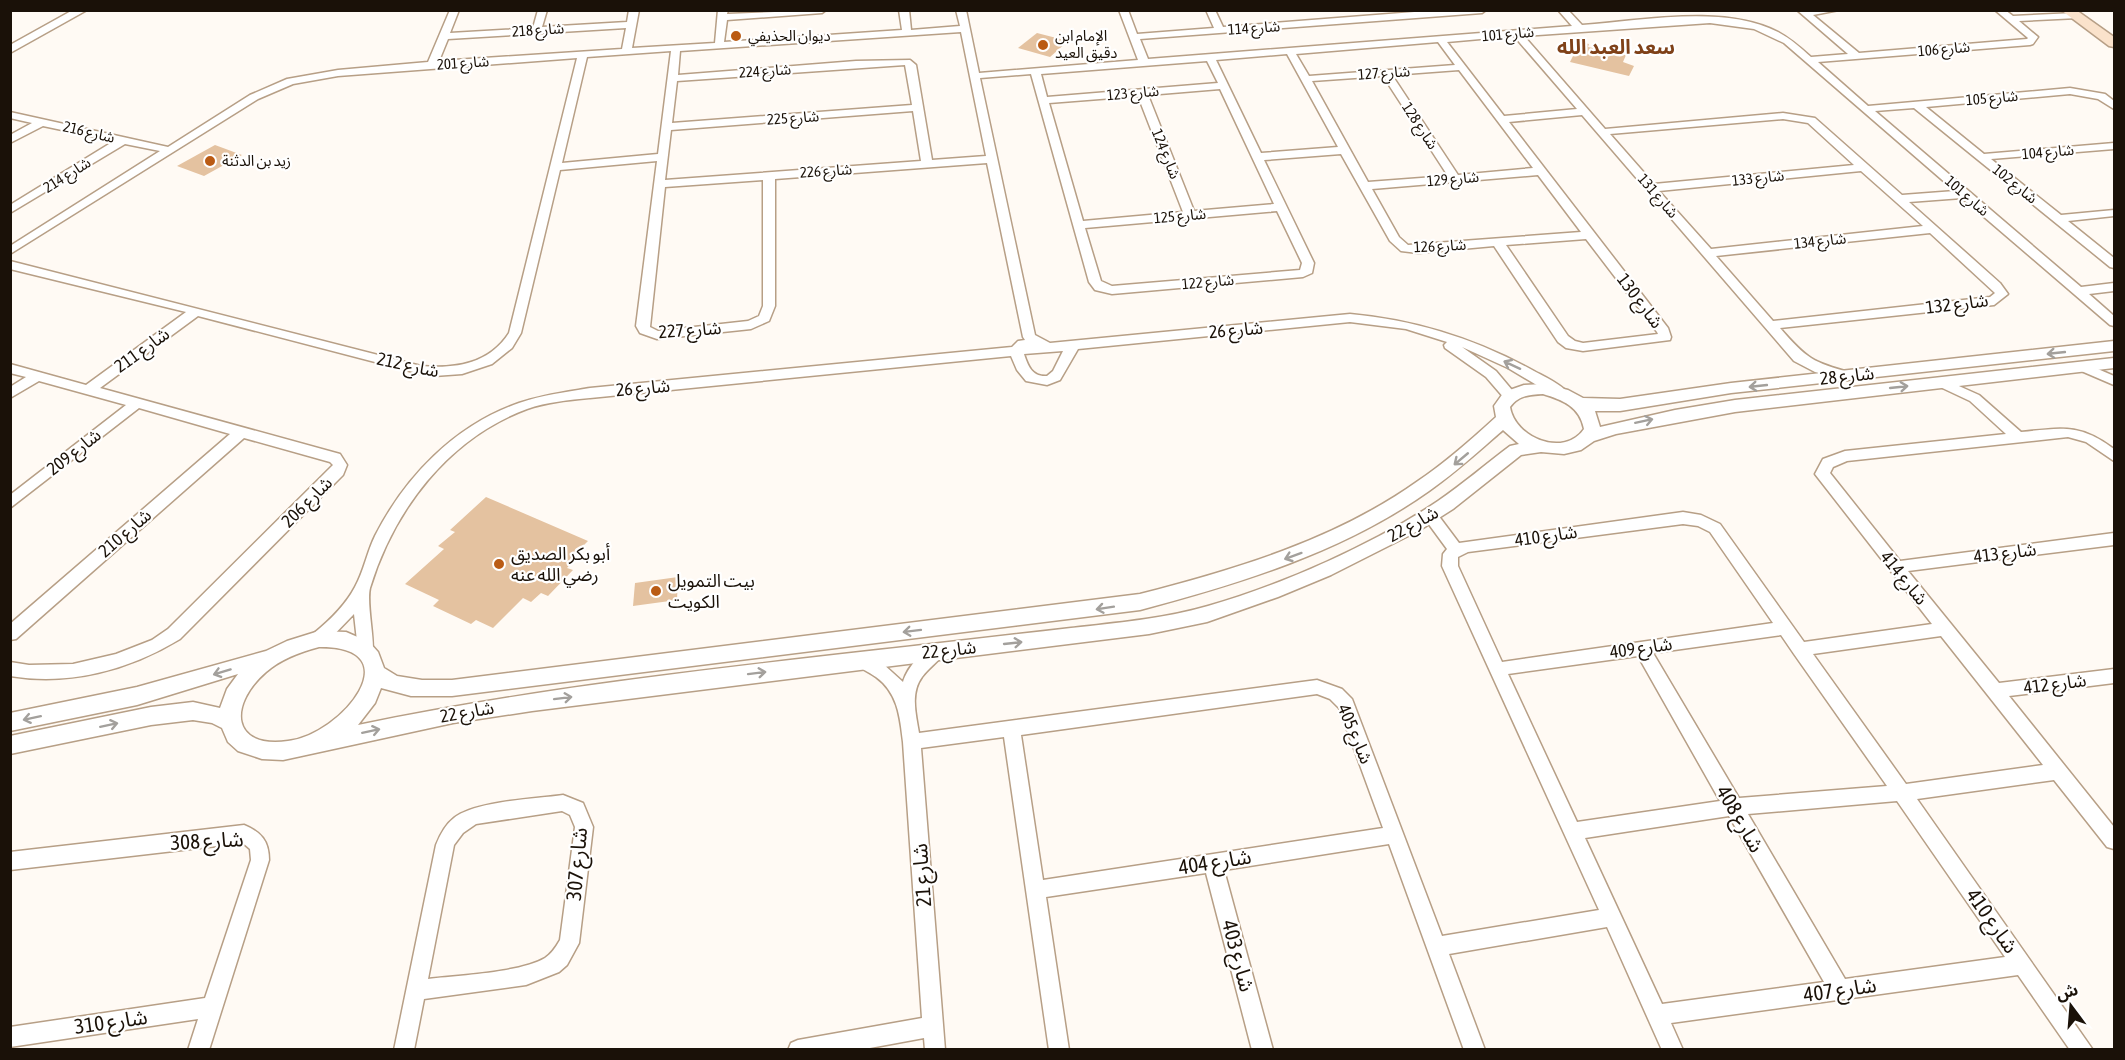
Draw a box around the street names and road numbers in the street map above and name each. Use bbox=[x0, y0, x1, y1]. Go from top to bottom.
street label: شارع 114 bbox=[1227, 17, 1281, 42]
street label: شارع 218 bbox=[511, 19, 565, 44]
street label: شارع 101 bbox=[1481, 23, 1535, 48]
street label: شارع 106 bbox=[1917, 38, 1971, 63]
street label: شارع 201 bbox=[436, 52, 490, 77]
street label: شارع 224 bbox=[738, 60, 792, 85]
street label: شارع 127 bbox=[1357, 62, 1411, 87]
street label: شارع 123 bbox=[1106, 82, 1160, 107]
street label: شارع 105 bbox=[1965, 87, 2019, 112]
street label: شارع 128 bbox=[1396, 99, 1442, 155]
street label: شارع 225 bbox=[766, 107, 820, 132]
street label: شارع 216 bbox=[61, 117, 117, 150]
street label: شارع 124 bbox=[1145, 126, 1184, 183]
street label: شارع 104 bbox=[2021, 141, 2075, 166]
street label: شارع 214 bbox=[40, 153, 96, 199]
street label: شارع 226 bbox=[799, 160, 853, 185]
street label: شارع 102 bbox=[1987, 161, 2041, 210]
street label: شارع 133 bbox=[1731, 166, 1786, 193]
street label: شارع 129 bbox=[1426, 168, 1480, 193]
street label: شارع 131 bbox=[1632, 170, 1682, 224]
street label: شارع 101 bbox=[1939, 172, 1993, 222]
street label: شارع 125 bbox=[1153, 205, 1207, 230]
street label: شارع 134 bbox=[1793, 229, 1848, 256]
street label: شارع 126 bbox=[1413, 236, 1467, 259]
street label: شارع 130 bbox=[1610, 269, 1668, 335]
street label: شارع 122 bbox=[1181, 271, 1235, 296]
street label: شارع 132 bbox=[1924, 289, 1990, 322]
street label: شارع 227 bbox=[658, 317, 722, 346]
street label: شارع 26 bbox=[1208, 317, 1264, 346]
street label: شارع 211 bbox=[110, 323, 176, 380]
street label: شارع 212 bbox=[374, 348, 441, 385]
street label: شارع 28 bbox=[1819, 362, 1876, 393]
street label: شارع 26 bbox=[615, 375, 671, 404]
street label: شارع 209 bbox=[42, 424, 107, 482]
street label: شارع 206 bbox=[277, 472, 339, 534]
street label: شارع 22 bbox=[1384, 501, 1444, 549]
street label: شارع 210 bbox=[94, 504, 158, 564]
street label: شارع 410 bbox=[1513, 521, 1579, 554]
street label: شارع 413 bbox=[1972, 538, 2038, 571]
street label: شارع 414 bbox=[1873, 547, 1932, 611]
street label: شارع 409 bbox=[1608, 633, 1674, 666]
street label: شارع 22 bbox=[921, 636, 978, 667]
street label: شارع 412 bbox=[2022, 669, 2088, 702]
street label: شارع 22 bbox=[438, 696, 496, 731]
street label: شارع 405 bbox=[1330, 701, 1377, 768]
street label: شارع 408 bbox=[1709, 781, 1770, 858]
street label: شارع 308 bbox=[170, 826, 244, 858]
street label: شارع 307 bbox=[561, 826, 595, 902]
street label: شارع 21 bbox=[907, 842, 939, 908]
street label: شارع 404 bbox=[1177, 843, 1254, 883]
street label: شارع 410 bbox=[1959, 883, 2024, 960]
street label: شارع 403 bbox=[1214, 917, 1260, 995]
street label: شارع 407 bbox=[1802, 972, 1878, 1010]
street label: شارع 310 bbox=[73, 1004, 149, 1042]

